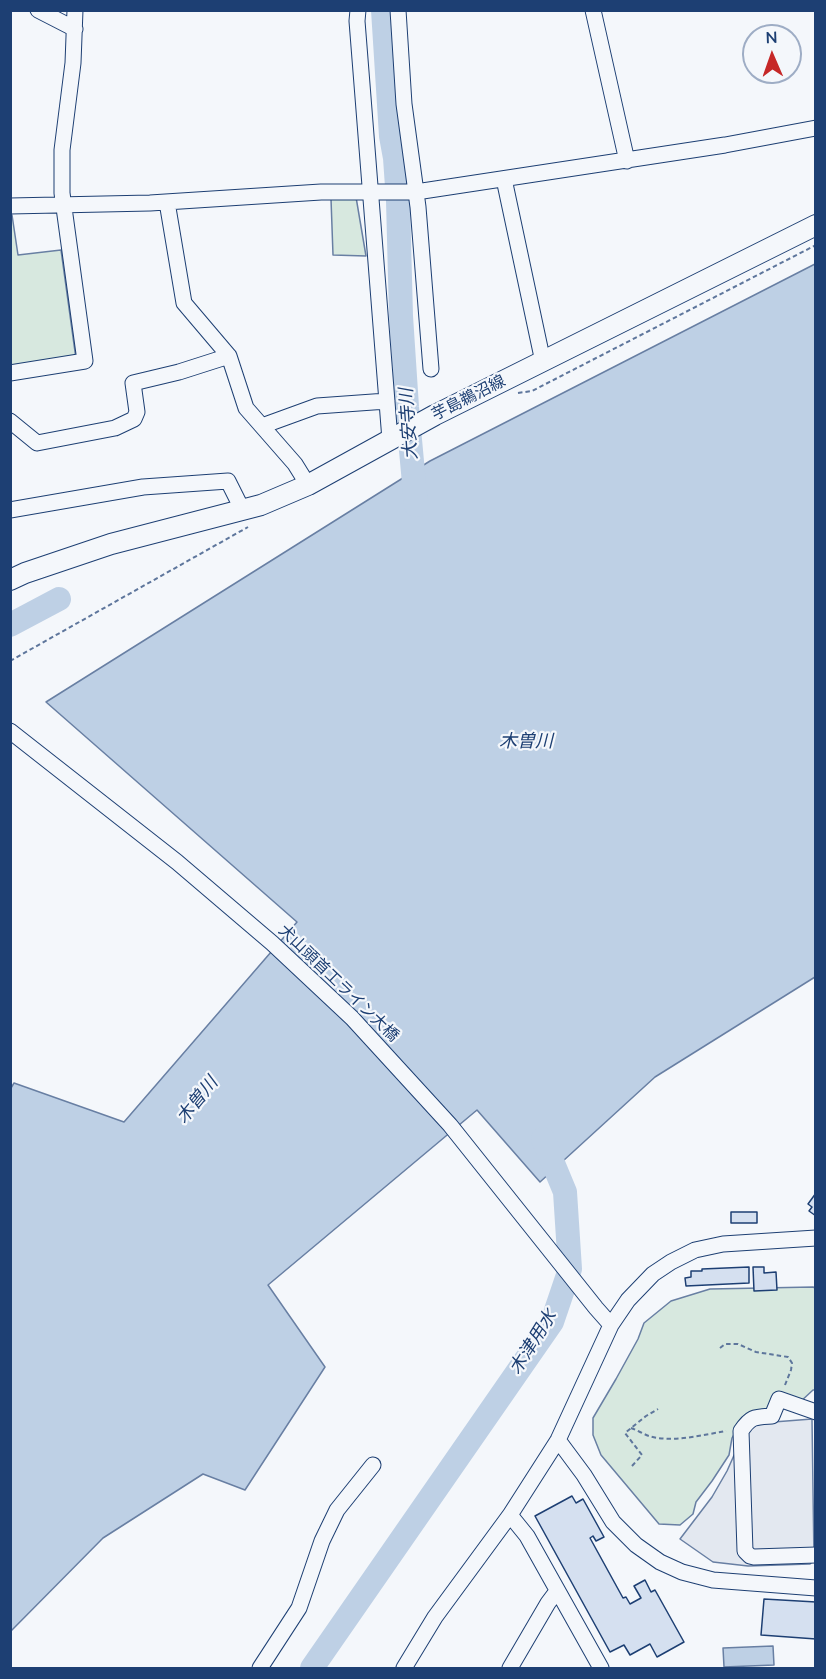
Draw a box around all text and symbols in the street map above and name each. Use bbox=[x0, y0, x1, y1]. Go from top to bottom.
north arrow bbox=[742, 24, 802, 84]
text: N bbox=[765, 27, 778, 49]
street label: 芋島鵜沼線 bbox=[429, 372, 509, 426]
water label: 大安寺川 bbox=[397, 387, 423, 461]
water label: 木曽川 bbox=[499, 732, 553, 754]
street label: 犬山頭首工ライン大橋 bbox=[274, 922, 402, 1046]
water label: 木曽川 bbox=[173, 1073, 223, 1129]
water label: 木津用水 bbox=[506, 1307, 562, 1379]

